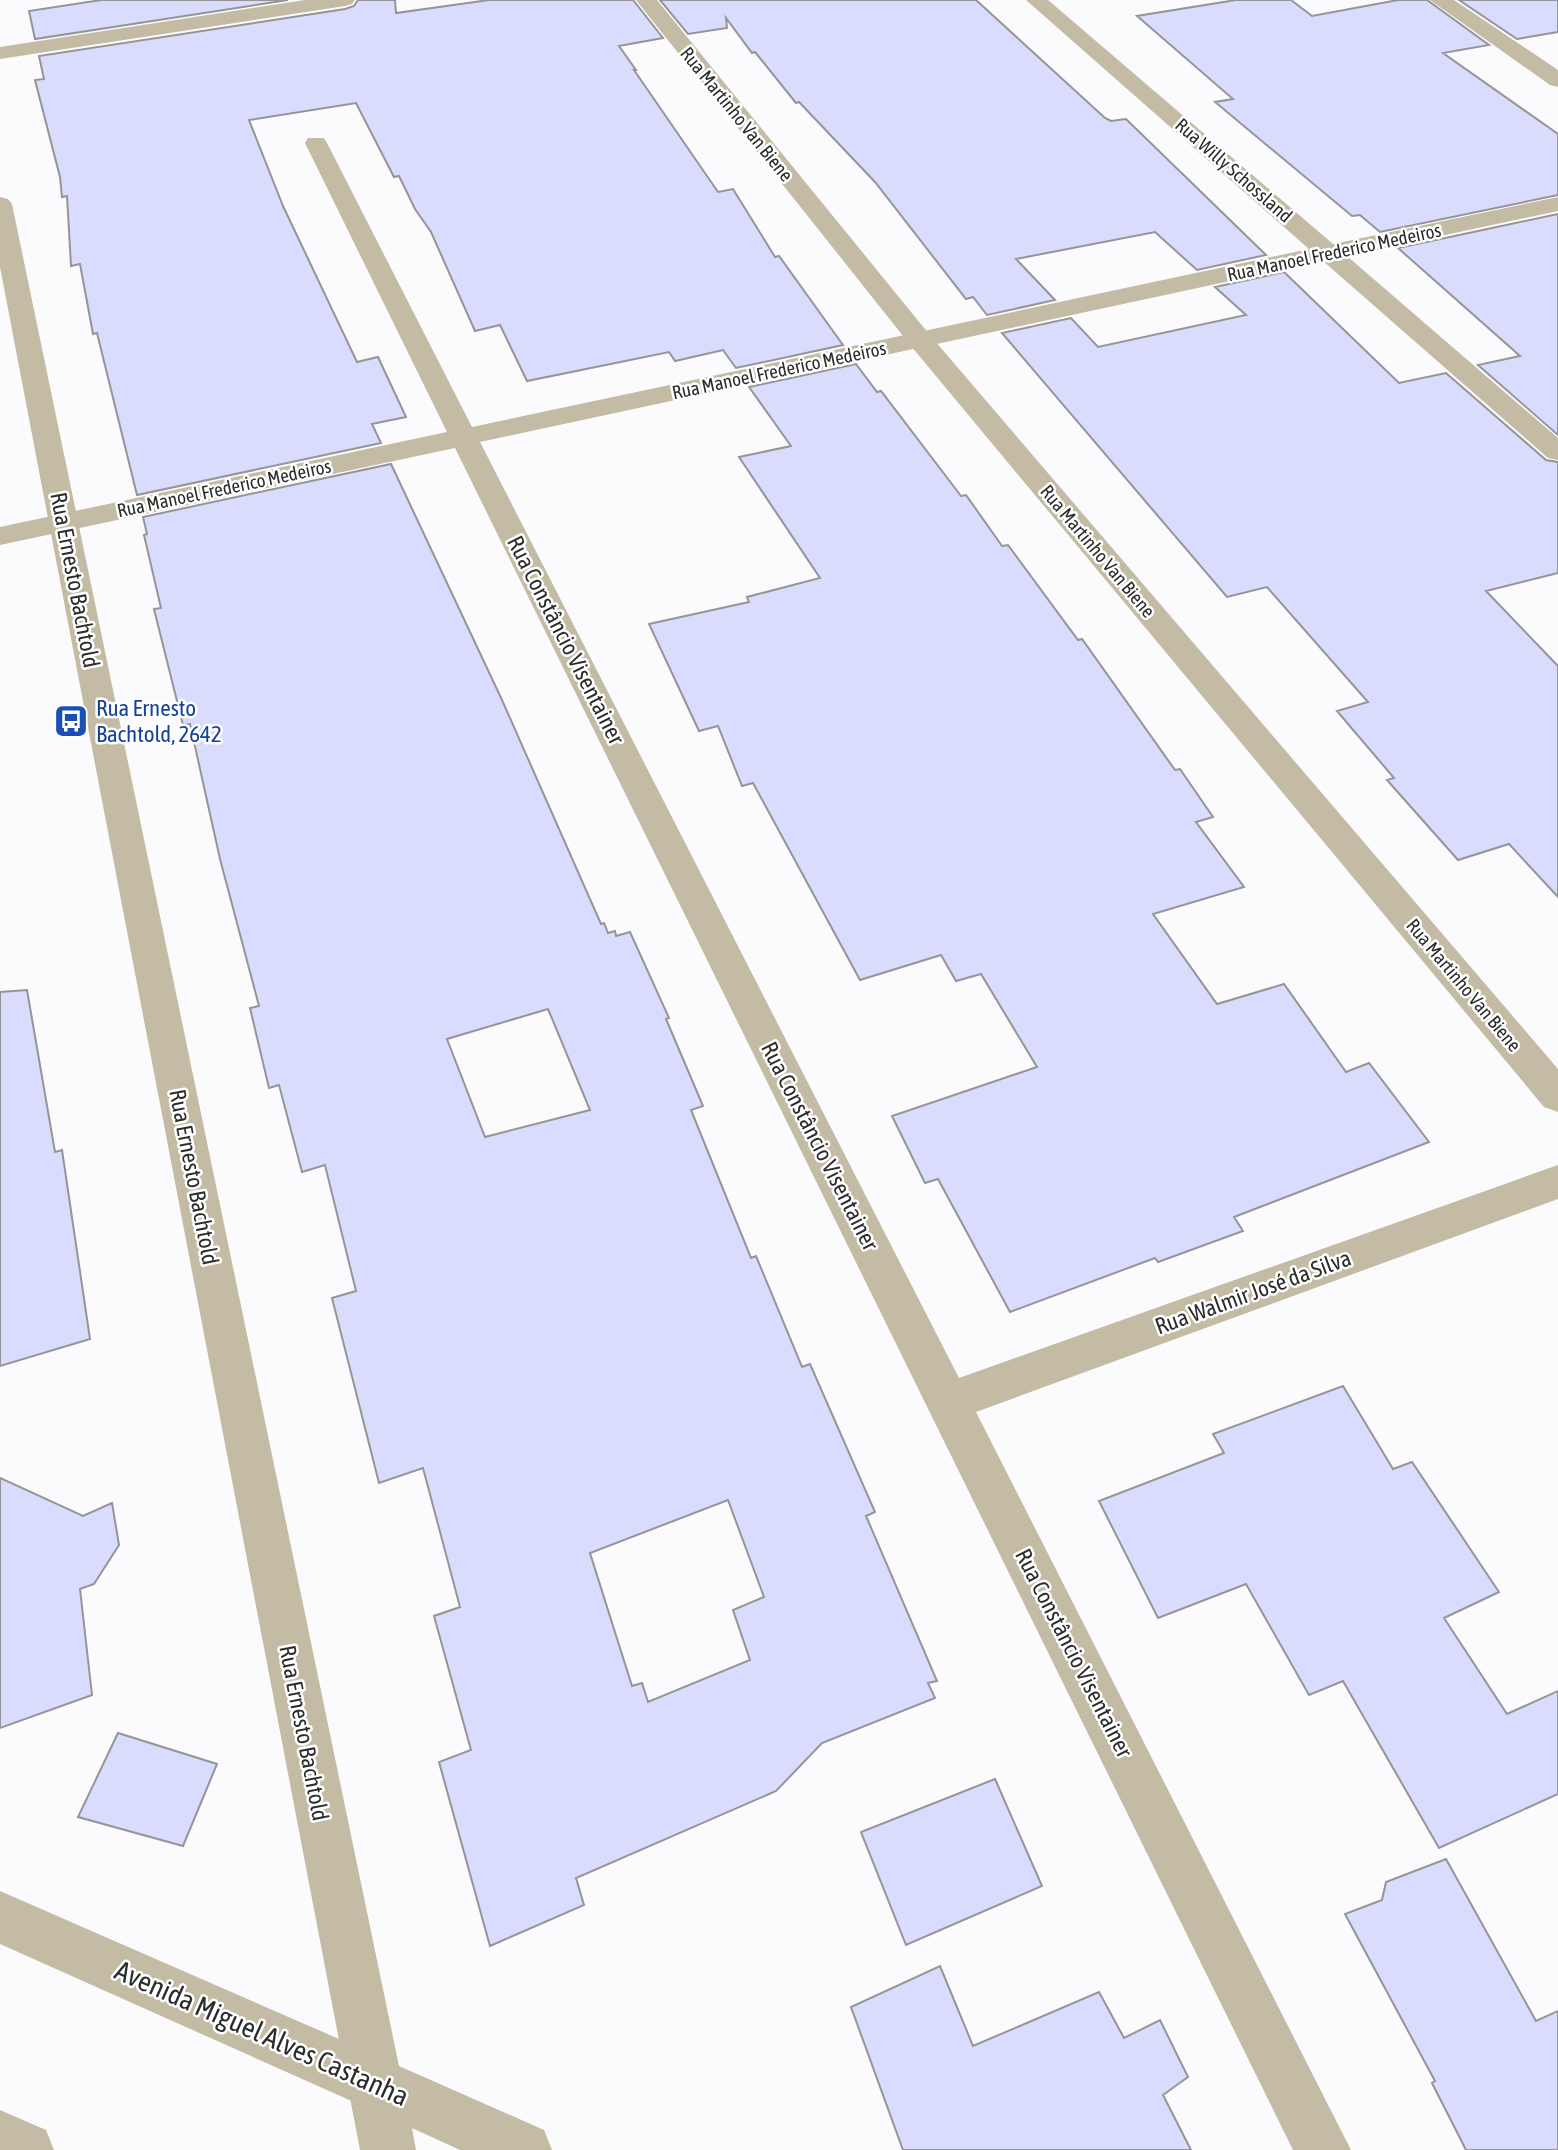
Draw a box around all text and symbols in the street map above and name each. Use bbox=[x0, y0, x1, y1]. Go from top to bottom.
street label: Rua Martinho Van Biene bbox=[676, 43, 798, 185]
street label: Rua Willy Schossland bbox=[1171, 113, 1297, 227]
street label: Rua Manoel Frederico Medeiros bbox=[1225, 218, 1443, 285]
street label: Rua Manoel Frederico Medeiros bbox=[670, 336, 888, 403]
street label: Rua Manoel Frederico Medeiros bbox=[115, 454, 333, 521]
street label: Rua Martinho Van Biene bbox=[1036, 480, 1160, 622]
street label: Rua Ernesto Bachtold bbox=[45, 490, 105, 670]
street label: Rua Constâncio Visentainer bbox=[502, 531, 630, 750]
place label: Rua Ernesto Bachtold, 2642 bbox=[96, 695, 222, 747]
bus stop icon: Rua Ernesto Bachtold, 2642 bbox=[52, 702, 90, 740]
street label: Rua Martinho Van Biene bbox=[1402, 914, 1526, 1056]
street label: Rua Constâncio Visentainer bbox=[756, 1037, 884, 1256]
street label: Rua Ernesto Bachtold bbox=[164, 1087, 224, 1267]
street label: Rua Walmir José da Silva bbox=[1152, 1244, 1354, 1340]
street label: Rua Constâncio Visentainer bbox=[1010, 1544, 1138, 1763]
street label: Rua Ernesto Bachtold bbox=[274, 1643, 334, 1823]
street label: Avenida Miguel Alves Castanha bbox=[110, 1954, 414, 2112]

